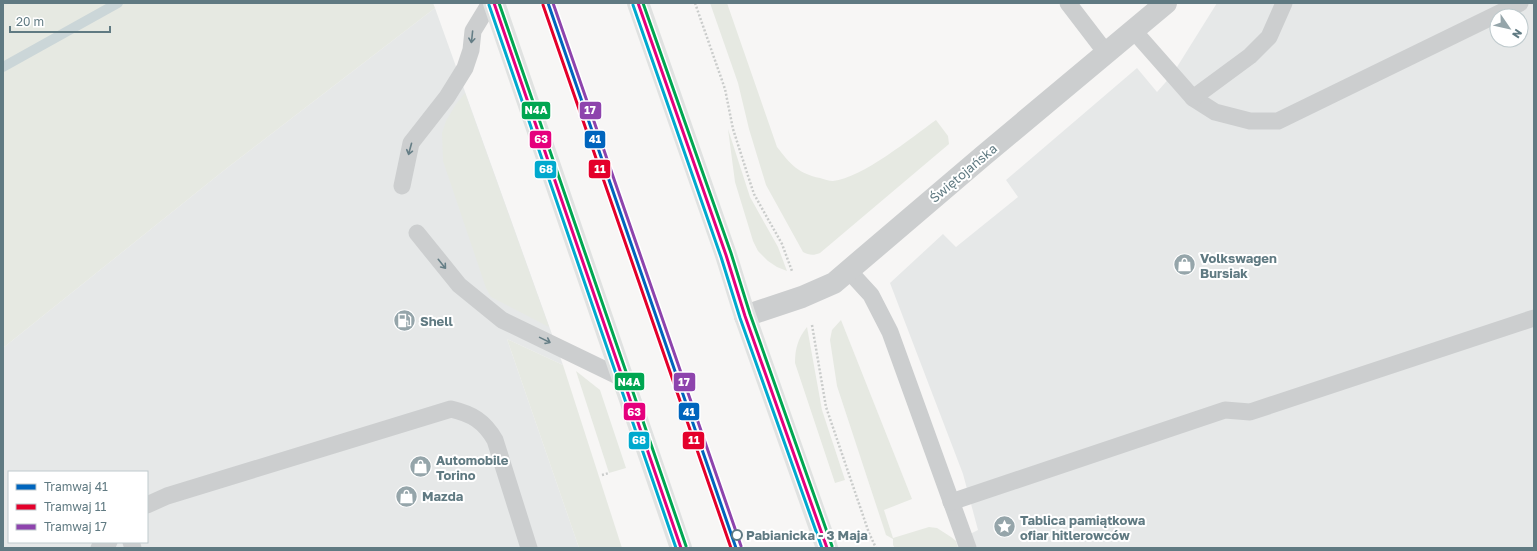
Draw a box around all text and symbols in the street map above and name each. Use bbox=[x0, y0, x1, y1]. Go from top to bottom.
scale bar bbox=[10, 8, 110, 34]
north arrow bbox=[1489, 8, 1529, 48]
text: 20 m bbox=[16, 14, 44, 29]
text: N bbox=[1510, 27, 1525, 41]
one-way arrow bbox=[469, 30, 476, 43]
line badge: N4A bbox=[521, 101, 551, 120]
line badge: 17 bbox=[579, 101, 602, 120]
text: N4A bbox=[524, 103, 548, 116]
text: 17 bbox=[584, 103, 596, 116]
line badge: 63 bbox=[529, 130, 552, 149]
line badge: 41 bbox=[584, 130, 606, 149]
text: 63 bbox=[534, 132, 548, 145]
text: 41 bbox=[589, 132, 602, 145]
street label: Świętojańska bbox=[926, 140, 1000, 206]
one-way arrow bbox=[406, 142, 413, 155]
line badge: 11 bbox=[588, 159, 611, 179]
line badge: 68 bbox=[534, 160, 557, 179]
text: 68 bbox=[539, 162, 553, 175]
text: 11 bbox=[594, 162, 606, 175]
place label: Volkswagen Bursiak bbox=[1200, 250, 1277, 281]
shop icon: Volkswagen Bursiak bbox=[1171, 252, 1197, 278]
one-way arrow bbox=[438, 258, 446, 269]
fuel station icon: Shell bbox=[392, 308, 418, 334]
place label: Shell bbox=[420, 313, 454, 329]
one-way arrow bbox=[538, 337, 550, 345]
line badge: N4A bbox=[614, 372, 645, 391]
line badge: 17 bbox=[673, 372, 696, 392]
text: N4A bbox=[617, 375, 641, 388]
text: 17 bbox=[678, 375, 690, 388]
line badge: 63 bbox=[623, 402, 646, 421]
line badge: 41 bbox=[678, 402, 700, 421]
text: 63 bbox=[627, 405, 641, 418]
text: 41 bbox=[683, 405, 696, 418]
line badge: 68 bbox=[628, 431, 650, 450]
line badge: 11 bbox=[682, 431, 705, 450]
text: 68 bbox=[632, 433, 646, 446]
text: 11 bbox=[688, 433, 700, 446]
place label: Automobile Torino bbox=[436, 452, 509, 483]
shop icon: Automobile Torino bbox=[407, 454, 433, 480]
legend bbox=[8, 471, 148, 543]
text: Tramwaj 41 bbox=[44, 479, 108, 494]
shop icon: Mazda bbox=[393, 483, 419, 509]
place label: Mazda bbox=[422, 488, 464, 504]
text: Tramwaj 11 bbox=[44, 499, 106, 514]
place label: Tablica pamiątkowa ofiar hitlerowców bbox=[1020, 512, 1146, 543]
place icon: Tablica pamiątkowa ofiar hitlerowców bbox=[991, 514, 1017, 540]
text: Tramwaj 17 bbox=[44, 519, 107, 534]
place label: Pabianicka - 3 Maja bbox=[746, 527, 868, 543]
marker: Pabianicka - 3 Maja bbox=[731, 529, 743, 541]

